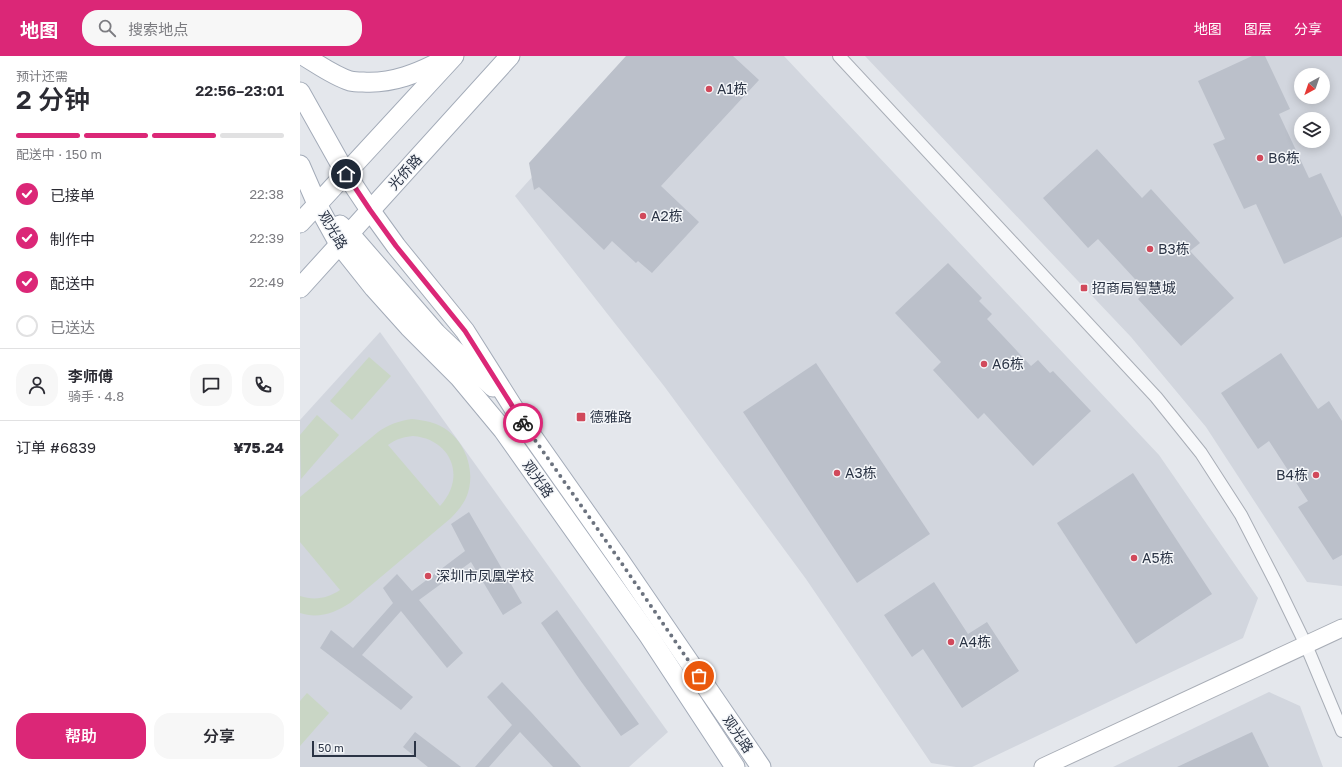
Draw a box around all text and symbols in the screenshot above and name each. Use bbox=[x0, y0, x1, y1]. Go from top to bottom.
search box bbox=[82, 10, 362, 46]
icon: search bbox=[96, 17, 118, 39]
text: 地图 bbox=[20, 18, 58, 41]
text: 搜索地点 bbox=[128, 20, 188, 38]
text: 地图 bbox=[1194, 20, 1222, 37]
text: 图层 bbox=[1244, 20, 1272, 37]
text: 分享 bbox=[1294, 20, 1322, 37]
text: 预计还需 bbox=[16, 68, 68, 84]
north arrow bbox=[1294, 68, 1330, 104]
map controls bbox=[1294, 68, 1330, 148]
place label: A1栋 bbox=[717, 80, 747, 97]
text: 22:56–23:01 bbox=[195, 81, 284, 99]
text: 2 分钟 bbox=[16, 84, 90, 115]
marker: A1栋 bbox=[704, 84, 714, 94]
button: layers bbox=[1294, 112, 1330, 148]
text: 配送中 · 150 m bbox=[16, 146, 102, 162]
place label: B6栋 bbox=[1268, 149, 1300, 166]
street label: 光侨路 bbox=[384, 150, 425, 193]
marker: B6栋 bbox=[1255, 153, 1265, 163]
pin bbox=[329, 157, 363, 191]
icon: home bbox=[335, 163, 357, 185]
icon: check bbox=[16, 183, 38, 205]
text: 已接单 bbox=[50, 186, 95, 204]
text: 22:38 bbox=[249, 186, 284, 202]
street label: 观光路 bbox=[315, 207, 352, 252]
place label: A2栋 bbox=[651, 207, 683, 224]
marker: A2栋 bbox=[638, 211, 648, 221]
icon: check bbox=[16, 227, 38, 249]
text: 制作中 bbox=[50, 230, 95, 248]
text: 22:39 bbox=[250, 230, 284, 246]
place label: B3栋 bbox=[1158, 240, 1190, 257]
marker: B3栋 bbox=[1145, 244, 1155, 254]
icon: check bbox=[16, 271, 38, 293]
text: 配送中 bbox=[50, 274, 95, 292]
text: 22:49 bbox=[249, 274, 284, 290]
place label: 招商局智慧城 bbox=[1092, 279, 1176, 296]
marker: 招商局智慧城 bbox=[1079, 283, 1089, 293]
text: 已送达 bbox=[50, 318, 95, 336]
place label: A6栋 bbox=[992, 355, 1024, 372]
marker: A6栋 bbox=[979, 359, 989, 369]
button: person bbox=[16, 364, 58, 406]
button: chat bbox=[190, 364, 232, 406]
button: phone bbox=[242, 364, 284, 406]
text: 李师傅 bbox=[68, 367, 113, 385]
text: 骑手 · 4.8 bbox=[68, 388, 124, 404]
courier bbox=[503, 403, 543, 443]
place label: 德雅路 bbox=[590, 408, 632, 425]
marker: 德雅路 bbox=[575, 411, 587, 423]
icon: bike bbox=[512, 412, 534, 434]
text: 订单 #6839 bbox=[16, 438, 96, 456]
text: ¥75.24 bbox=[233, 438, 284, 456]
street label: 观光路 bbox=[519, 457, 557, 501]
place label: A3栋 bbox=[845, 464, 877, 481]
place label: B4栋 bbox=[1276, 466, 1308, 483]
marker: A3栋 bbox=[832, 468, 842, 478]
marker: B4栋 bbox=[1311, 470, 1321, 480]
place label: A5栋 bbox=[1142, 549, 1174, 566]
marker: A5栋 bbox=[1129, 553, 1139, 563]
place label: 深圳市凤凰学校 bbox=[436, 567, 534, 584]
marker: 深圳市凤凰学校 bbox=[423, 571, 433, 581]
place label: A4栋 bbox=[959, 633, 991, 650]
marker: A4栋 bbox=[946, 637, 956, 647]
pin bbox=[682, 659, 716, 693]
icon: bag bbox=[688, 665, 710, 687]
street label: 观光路 bbox=[720, 712, 757, 756]
button: 帮助 bbox=[16, 713, 146, 759]
button: 分享 bbox=[154, 713, 284, 759]
scale bar bbox=[312, 739, 416, 758]
text: 50 m bbox=[318, 741, 344, 754]

